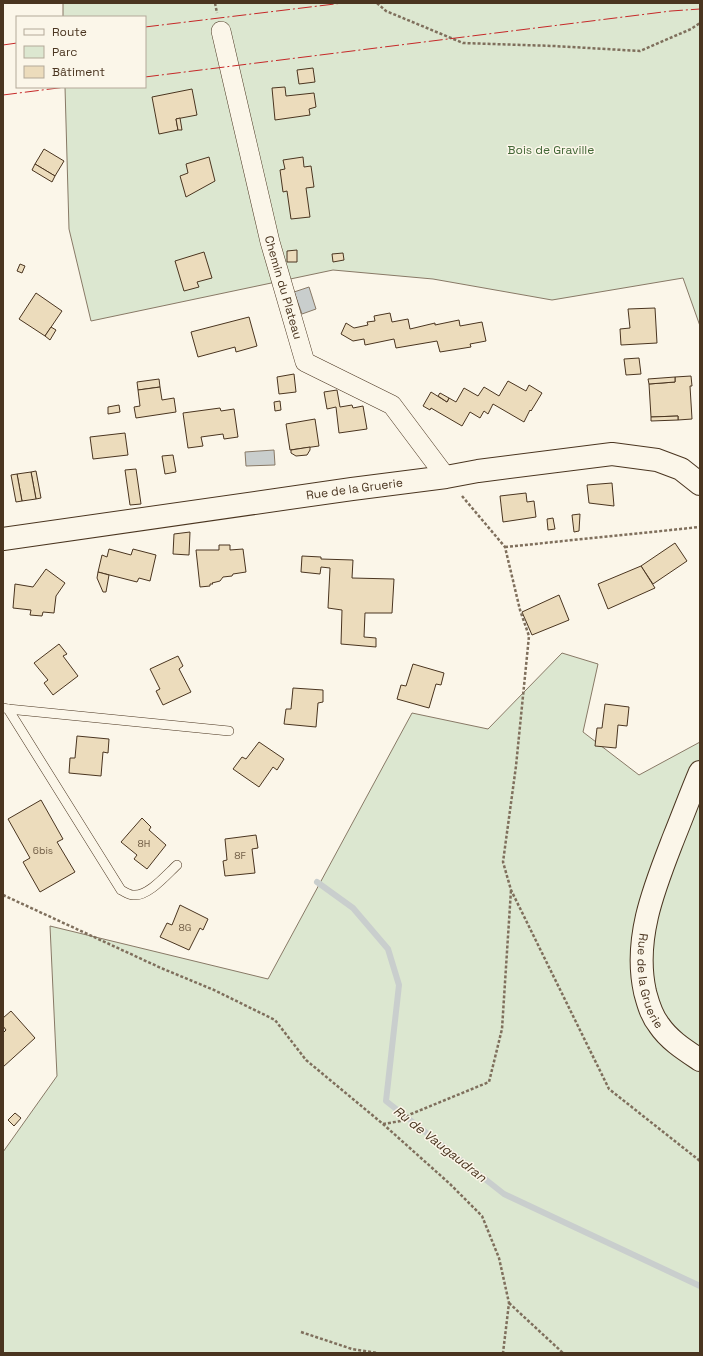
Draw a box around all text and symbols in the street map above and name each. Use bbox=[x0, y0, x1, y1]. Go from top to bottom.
legend bbox=[16, 16, 146, 88]
text: Route bbox=[52, 24, 87, 40]
text: Parc bbox=[52, 44, 77, 60]
text: Bâtiment bbox=[52, 64, 105, 80]
park label: Bois de Graville bbox=[508, 142, 594, 158]
street label: Chemin du Plateau bbox=[261, 234, 306, 341]
street label: Rue de la Gruerie bbox=[305, 475, 404, 503]
house number: 8H bbox=[138, 837, 150, 850]
house number: 6bis bbox=[33, 844, 53, 857]
house number: 8F bbox=[234, 849, 246, 862]
house number: 8G bbox=[179, 921, 191, 934]
street label: Rue de la Gruerie bbox=[634, 932, 667, 1032]
water label: Ru de Vaugaudran bbox=[390, 1102, 491, 1186]

